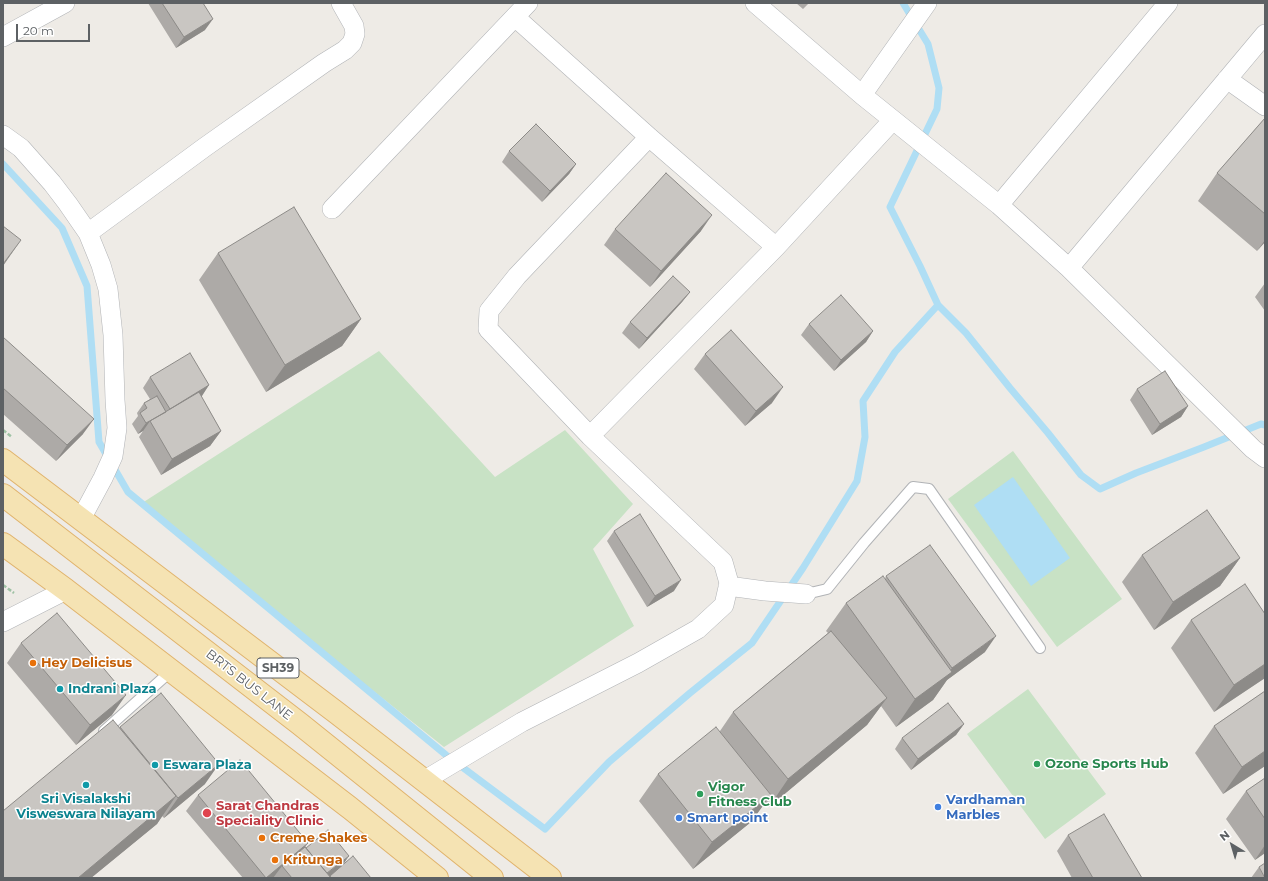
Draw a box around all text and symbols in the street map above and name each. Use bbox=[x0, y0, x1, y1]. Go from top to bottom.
scale bar bbox=[18, 16, 92, 42]
text: 20 m bbox=[23, 23, 54, 38]
street label: BRTS BUS LANE bbox=[203, 646, 295, 724]
place label: Hey Delicisus bbox=[41, 655, 132, 671]
marker: Hey Delicisus bbox=[28, 658, 38, 668]
road number: SH39 bbox=[257, 658, 299, 678]
place label: Indrani Plaza bbox=[68, 681, 157, 697]
marker: Indrani Plaza bbox=[55, 684, 65, 694]
place label: Ozone Sports Hub bbox=[1045, 756, 1169, 772]
place label: Eswara Plaza bbox=[163, 757, 252, 773]
marker: Ozone Sports Hub bbox=[1032, 759, 1042, 769]
marker: Eswara Plaza bbox=[150, 760, 160, 770]
place label: Vigor Fitness Club bbox=[708, 779, 792, 810]
marker: Sri Visalakshi Visweswara Nilayam bbox=[81, 780, 91, 790]
marker: Vigor Fitness Club bbox=[695, 789, 705, 799]
place label: Sri Visalakshi Visweswara Nilayam bbox=[16, 791, 156, 822]
place label: Vardhaman Marbles bbox=[946, 792, 1025, 823]
place label: Sarat Chandras Speciality Clinic bbox=[216, 798, 323, 829]
marker: Vardhaman Marbles bbox=[933, 802, 943, 812]
marker: Sarat Chandras Speciality Clinic bbox=[201, 807, 213, 819]
place label: Smart point bbox=[687, 810, 768, 826]
marker: Smart point bbox=[674, 813, 684, 823]
north arrow bbox=[1212, 825, 1252, 865]
text: N bbox=[1217, 827, 1232, 844]
place label: Creme Shakes bbox=[270, 830, 367, 846]
marker: Creme Shakes bbox=[257, 833, 267, 843]
place label: Kritunga bbox=[283, 852, 343, 868]
marker: Kritunga bbox=[270, 855, 280, 865]

